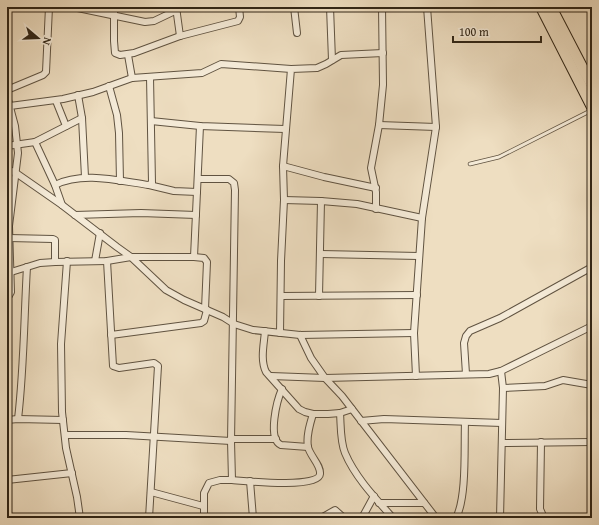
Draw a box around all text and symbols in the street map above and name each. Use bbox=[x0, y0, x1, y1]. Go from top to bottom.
north arrow bbox=[18, 18, 58, 58]
scale bar bbox=[453, 18, 541, 44]
text: 100 m bbox=[459, 23, 489, 40]
text: N bbox=[38, 35, 56, 48]

